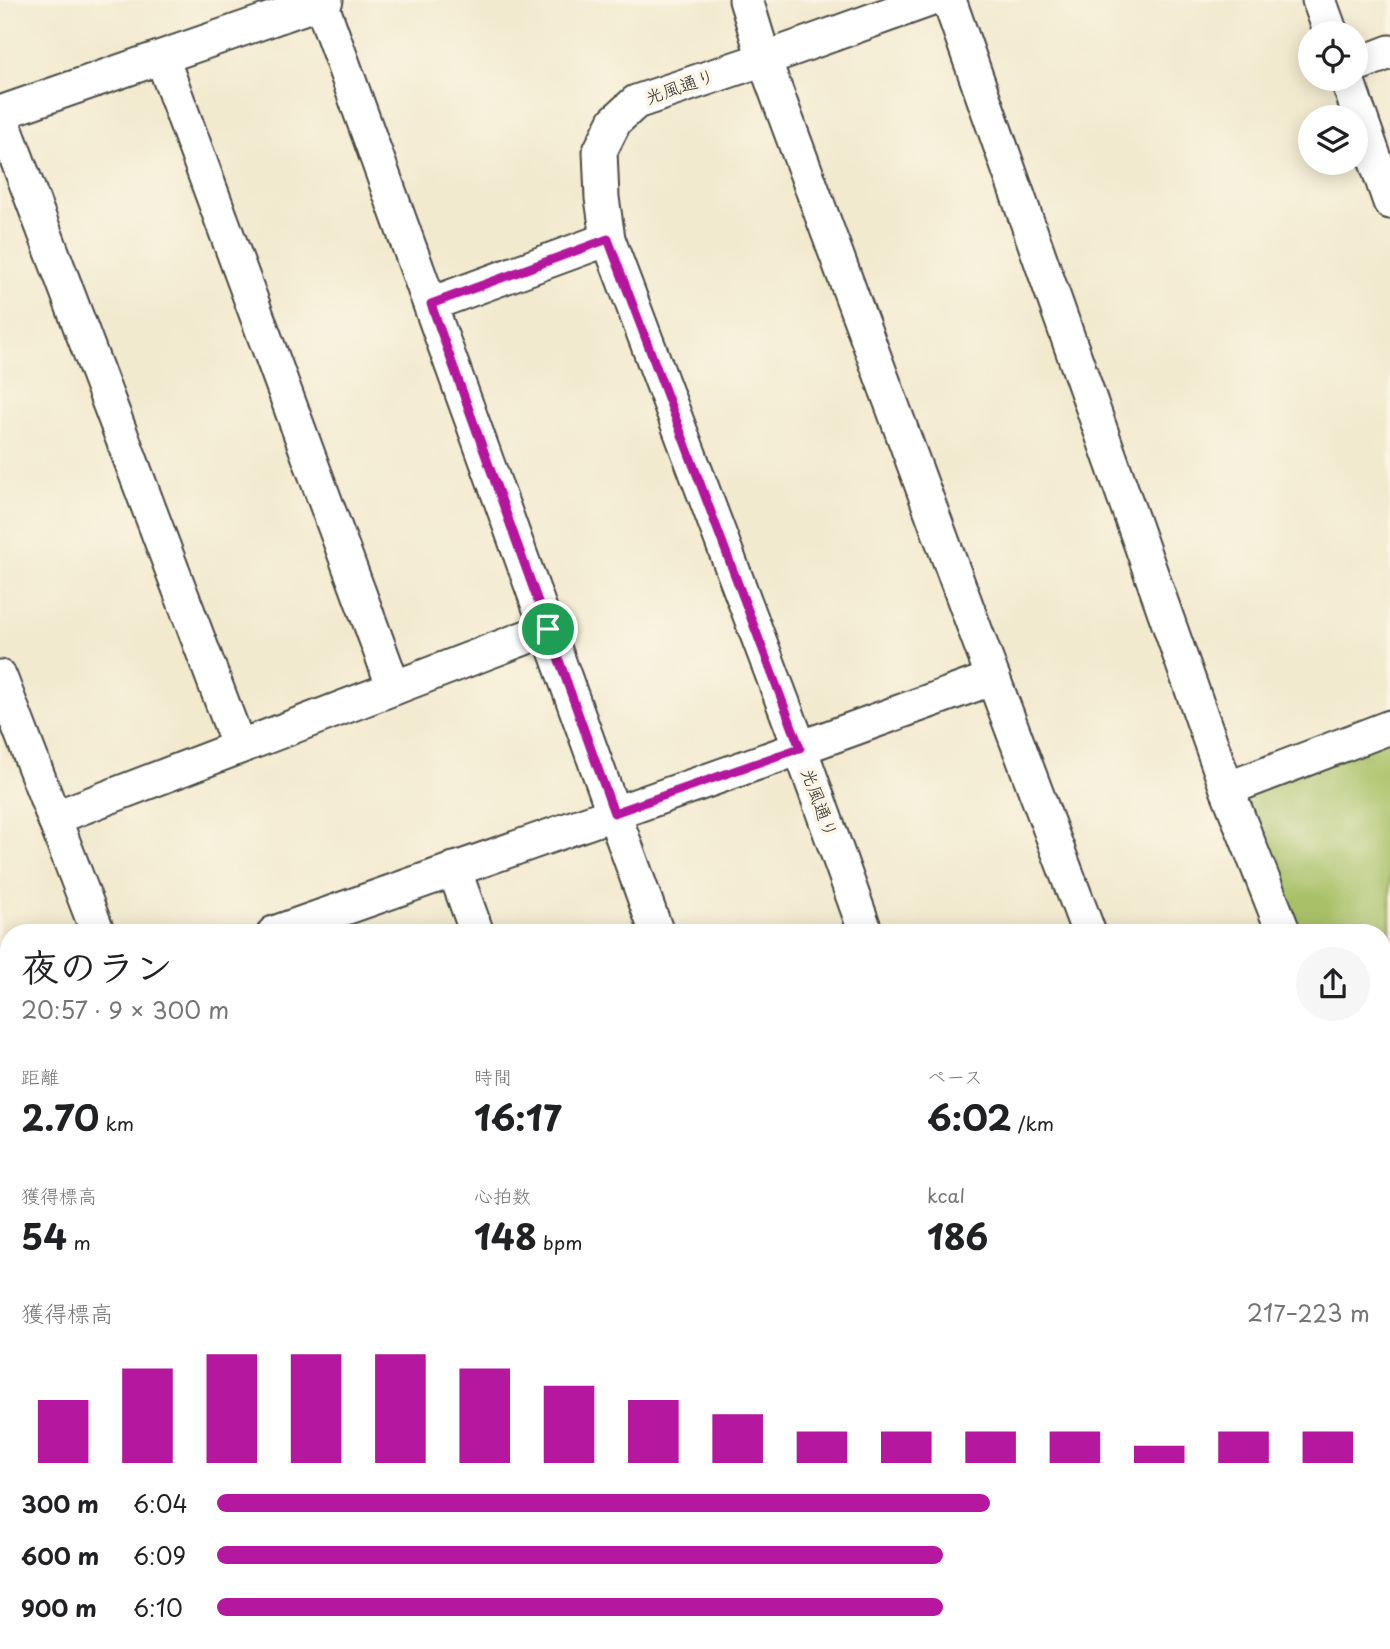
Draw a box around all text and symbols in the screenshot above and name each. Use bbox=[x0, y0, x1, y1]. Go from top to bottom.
map controls bbox=[1298, 21, 1368, 175]
button: locate bbox=[1298, 21, 1368, 91]
street label: 光風通り bbox=[641, 61, 718, 110]
button: layers bbox=[1298, 105, 1368, 175]
pin bbox=[518, 599, 578, 659]
icon: arrive bbox=[529, 610, 567, 648]
street label: 光風通り bbox=[795, 764, 845, 841]
text: 夜のラン bbox=[21, 937, 173, 994]
button: share bbox=[1296, 947, 1370, 1021]
text: 20:57 · 9 × 300 m bbox=[21, 992, 229, 1027]
text: 距離 bbox=[21, 1062, 59, 1090]
text: 時間 bbox=[474, 1062, 512, 1090]
text: ペース bbox=[927, 1062, 983, 1090]
text: 2.70 bbox=[21, 1090, 99, 1143]
text: 16:17 bbox=[474, 1090, 562, 1143]
text: 6:02 bbox=[927, 1090, 1012, 1143]
text: km bbox=[99, 1109, 134, 1137]
text: /km bbox=[1012, 1109, 1054, 1137]
text: 獲得標高 bbox=[21, 1181, 97, 1209]
text: 心拍数 bbox=[474, 1181, 531, 1209]
text: kcal bbox=[927, 1181, 965, 1209]
text: 54 bbox=[21, 1209, 67, 1262]
text: 148 bbox=[474, 1209, 537, 1262]
text: 186 bbox=[927, 1209, 988, 1262]
text: m bbox=[67, 1228, 91, 1256]
text: bpm bbox=[537, 1228, 582, 1256]
text: 獲得標高 bbox=[21, 1295, 113, 1330]
text: 217–223 m bbox=[1247, 1295, 1370, 1330]
text: 300 m bbox=[21, 1486, 99, 1521]
text: 6:04 bbox=[133, 1486, 188, 1521]
text: 600 m bbox=[21, 1538, 99, 1573]
text: 6:09 bbox=[133, 1538, 186, 1573]
text: 900 m bbox=[21, 1590, 97, 1625]
text: 6:10 bbox=[133, 1590, 183, 1625]

